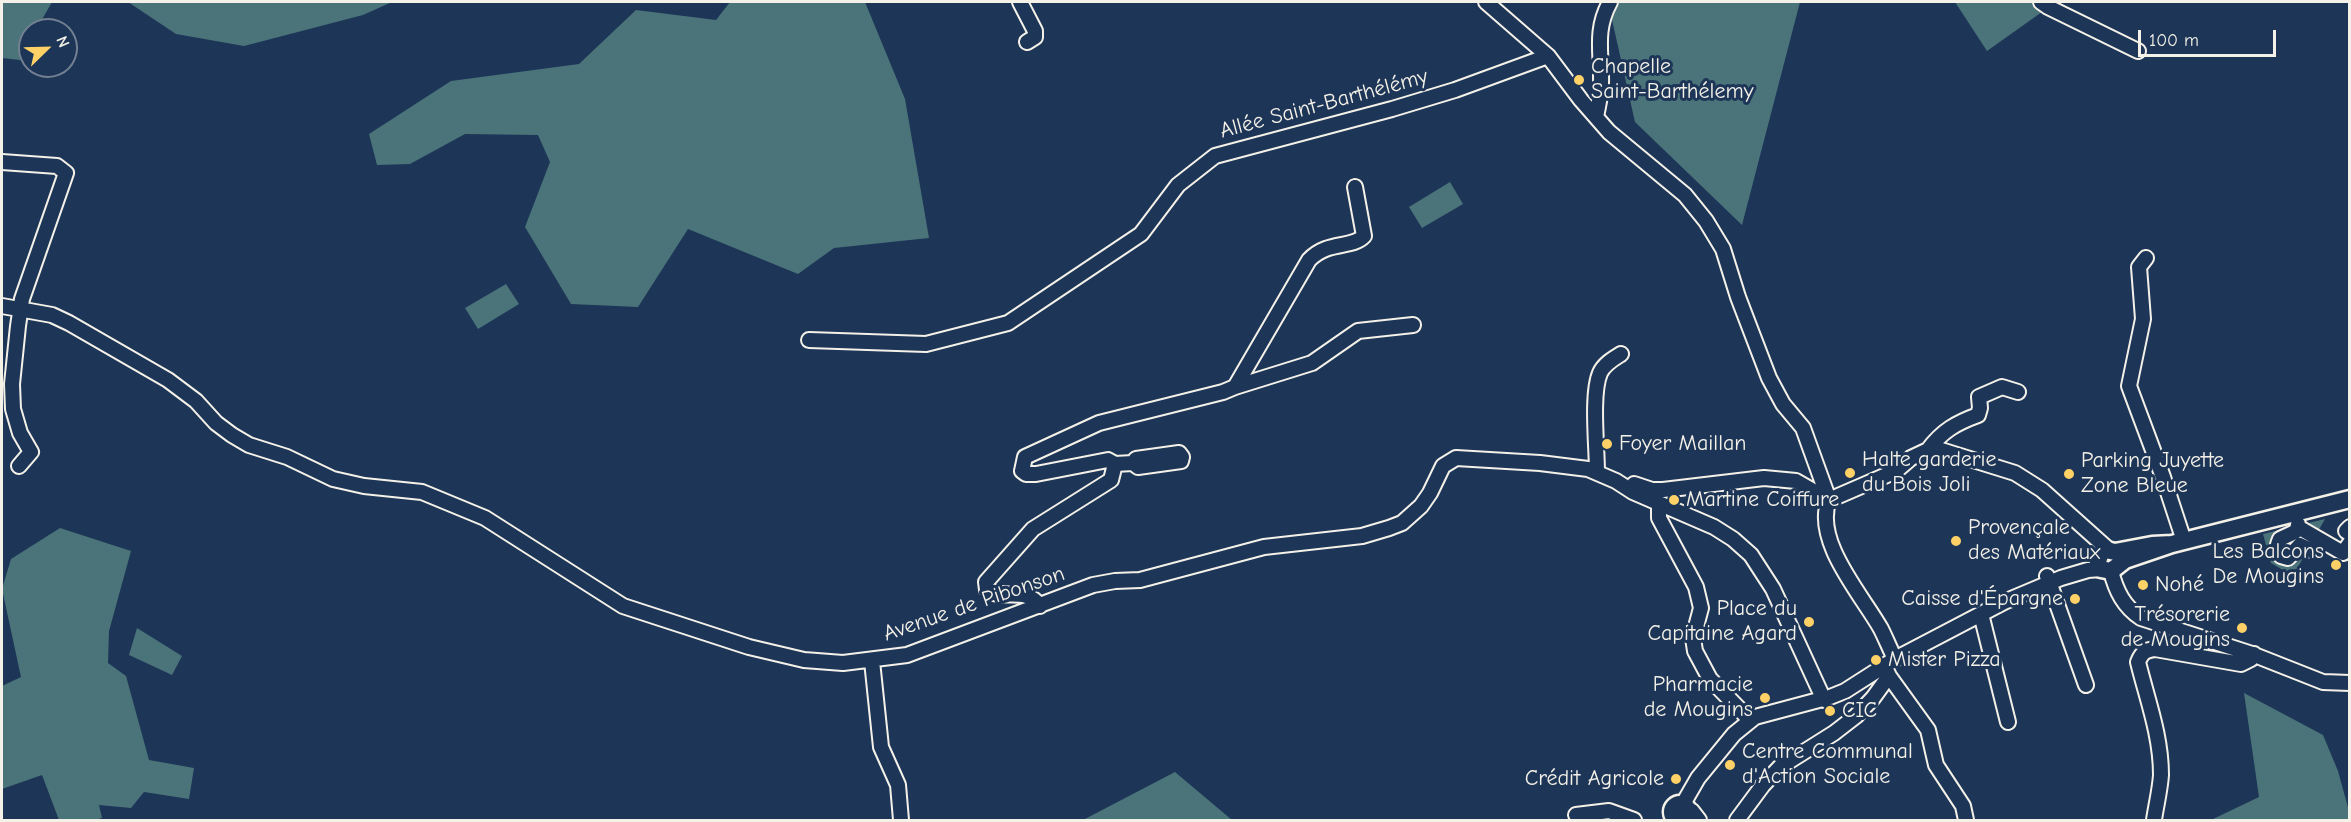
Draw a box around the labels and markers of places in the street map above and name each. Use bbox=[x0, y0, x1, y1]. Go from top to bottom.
place label: Chapelle Saint-Barthélemy bbox=[1591, 54, 1753, 106]
marker: Chapelle Saint-Barthélemy bbox=[1572, 73, 1586, 87]
place label: Foyer Maillan bbox=[1619, 431, 1747, 457]
marker: Foyer Maillan bbox=[1600, 437, 1614, 451]
place label: Halte garderie du Bois Joli bbox=[1862, 447, 1997, 499]
place label: Parking Juyette Zone Bleue bbox=[2081, 448, 2224, 500]
marker: Halte garderie du Bois Joli bbox=[1843, 466, 1857, 480]
marker: Parking Juyette Zone Bleue bbox=[2062, 467, 2076, 481]
place label: Martine Coiffure bbox=[1686, 487, 1839, 513]
marker: Martine Coiffure bbox=[1667, 493, 1681, 507]
place label: Provençale des Matériaux bbox=[1968, 515, 2100, 566]
marker: Provençale des Matériaux bbox=[1949, 534, 1963, 548]
place label: Les Balcons De Mougins bbox=[2212, 539, 2324, 590]
marker: Les Balcons De Mougins bbox=[2329, 558, 2343, 572]
place label: Nohé bbox=[2155, 572, 2204, 598]
marker: Nohé bbox=[2136, 578, 2150, 592]
place label: Caisse d'Épargne bbox=[1901, 586, 2063, 612]
marker: Caisse d'Épargne bbox=[2068, 592, 2082, 606]
place label: Place du Capitaine Agard bbox=[1647, 596, 1797, 648]
place label: Trésorerie de Mougins bbox=[2121, 602, 2230, 654]
marker: Place du Capitaine Agard bbox=[1802, 615, 1816, 629]
marker: Trésorerie de Mougins bbox=[2235, 621, 2249, 635]
place label: Mister Pizza bbox=[1888, 647, 2001, 673]
marker: Mister Pizza bbox=[1869, 653, 1883, 667]
place label: Pharmacie de Mougins bbox=[1644, 672, 1753, 724]
marker: Pharmacie de Mougins bbox=[1758, 691, 1772, 705]
place label: CIC bbox=[1842, 698, 1877, 724]
marker: CIC bbox=[1823, 704, 1837, 718]
place label: Centre Communal d'Action Sociale bbox=[1742, 739, 1913, 790]
marker: Centre Communal d'Action Sociale bbox=[1723, 758, 1737, 772]
place label: Crédit Agricole bbox=[1525, 766, 1664, 792]
marker: Crédit Agricole bbox=[1669, 772, 1683, 786]

